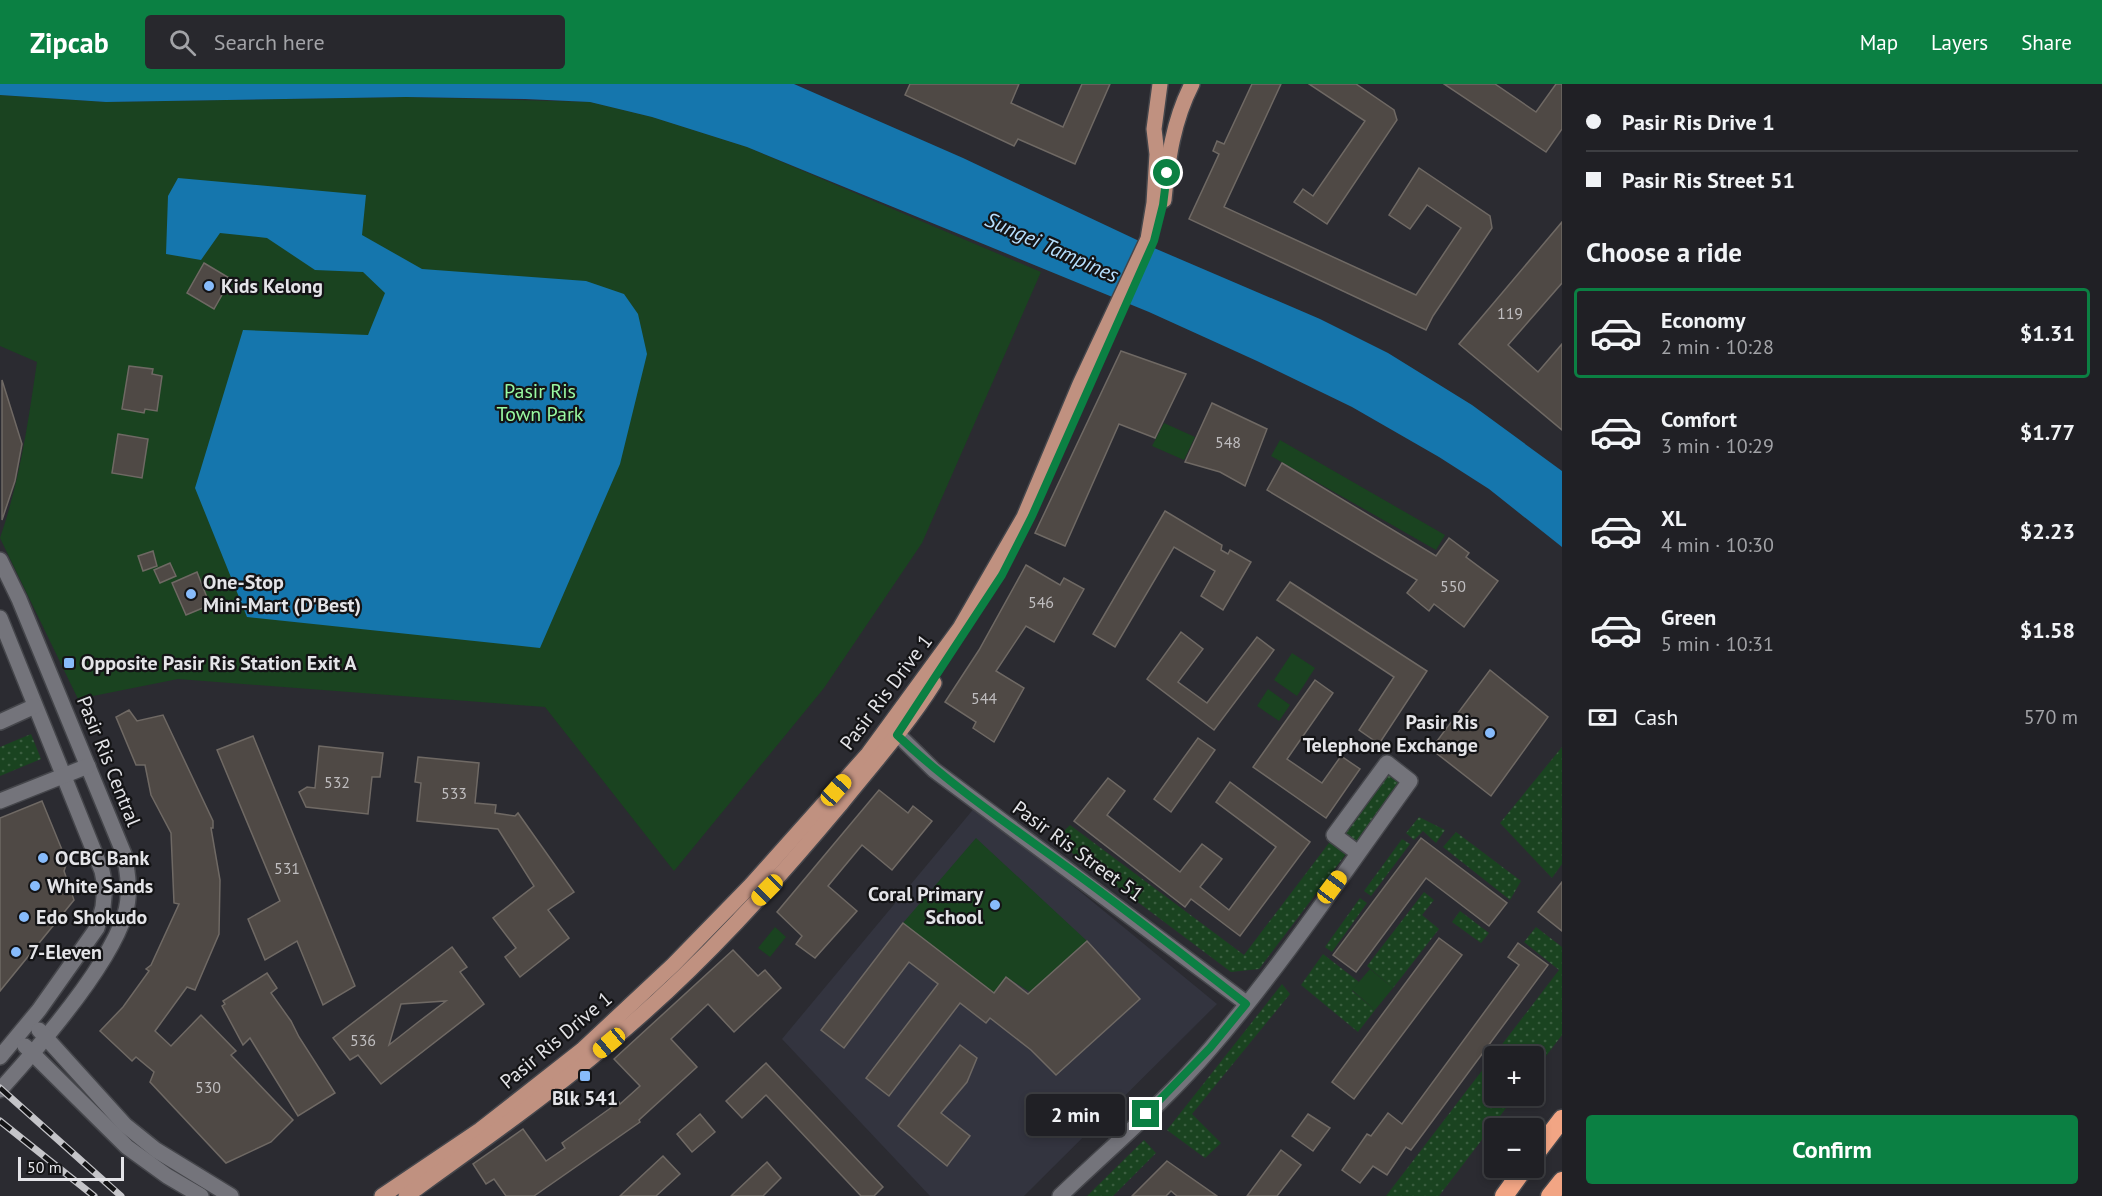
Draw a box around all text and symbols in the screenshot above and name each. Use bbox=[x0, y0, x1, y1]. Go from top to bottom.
search box bbox=[145, 15, 565, 69]
text: Zipcab bbox=[30, 24, 109, 61]
icon: search bbox=[166, 26, 199, 59]
text: Search here bbox=[214, 28, 325, 56]
text: Map bbox=[1860, 29, 1898, 56]
text: Layers bbox=[1931, 29, 1988, 56]
text: Share bbox=[2021, 29, 2072, 56]
text: Pasir Ris Drive 1 bbox=[1622, 108, 1775, 136]
route start bbox=[1153, 159, 1180, 186]
text: Pasir Ris Street 51 bbox=[1622, 166, 1795, 194]
water label: Sungei Tampines bbox=[981, 206, 1124, 289]
text: Choose a ride bbox=[1586, 235, 1742, 269]
place label: Kids Kelong bbox=[221, 273, 323, 299]
marker: Kids Kelong bbox=[202, 279, 216, 293]
house number: 119 bbox=[1497, 303, 1523, 323]
icon: car bbox=[1589, 306, 1643, 360]
text: Economy bbox=[1661, 306, 1745, 334]
text: $1.31 bbox=[2020, 319, 2075, 347]
text: 2 min · 10:28 bbox=[1661, 334, 1774, 360]
park label: Pasir Ris Town Park bbox=[497, 378, 584, 427]
icon: car bbox=[1589, 405, 1643, 459]
text: Comfort bbox=[1661, 405, 1737, 433]
text: $1.77 bbox=[2020, 418, 2075, 446]
house number: 548 bbox=[1215, 432, 1241, 452]
text: 3 min · 10:29 bbox=[1661, 433, 1774, 459]
icon: car bbox=[1589, 504, 1643, 558]
text: XL bbox=[1661, 504, 1686, 532]
text: $2.23 bbox=[2020, 517, 2075, 545]
text: 4 min · 10:30 bbox=[1661, 532, 1774, 558]
place label: One-Stop Mini-Mart (D'Best) bbox=[203, 569, 361, 618]
house number: 550 bbox=[1440, 576, 1466, 596]
marker: One-Stop Mini-Mart (D'Best) bbox=[184, 587, 198, 601]
house number: 546 bbox=[1028, 592, 1054, 612]
icon: car bbox=[1589, 603, 1643, 657]
text: Green bbox=[1661, 603, 1716, 631]
text: $1.58 bbox=[2020, 616, 2075, 644]
street label: Pasir Ris Drive 1 bbox=[834, 629, 938, 755]
text: 5 min · 10:31 bbox=[1661, 631, 1774, 657]
place label: Opposite Pasir Ris Station Exit A bbox=[81, 650, 357, 676]
marker: Opposite Pasir Ris Station Exit A bbox=[62, 656, 76, 670]
house number: 544 bbox=[971, 688, 997, 708]
street label: Pasir Ris Central bbox=[71, 692, 147, 830]
icon: cash bbox=[1586, 701, 1619, 734]
text: Cash bbox=[1634, 703, 1678, 731]
text: 570 m bbox=[2024, 704, 2078, 730]
place label: Pasir Ris Telephone Exchange bbox=[1303, 709, 1478, 758]
marker: Pasir Ris Telephone Exchange bbox=[1483, 726, 1497, 740]
car bbox=[817, 771, 855, 809]
house number: 532 bbox=[324, 772, 350, 792]
house number: 533 bbox=[441, 783, 467, 803]
street label: Pasir Ris Street 51 bbox=[1007, 795, 1149, 907]
place label: OCBC Bank bbox=[55, 845, 149, 871]
marker: OCBC Bank bbox=[36, 851, 50, 865]
house number: 531 bbox=[274, 858, 300, 878]
car bbox=[1314, 867, 1350, 907]
car bbox=[748, 871, 786, 909]
place label: White Sands bbox=[47, 873, 153, 899]
marker: White Sands bbox=[28, 879, 42, 893]
place label: Coral Primary School bbox=[868, 881, 983, 930]
marker: Coral Primary School bbox=[988, 898, 1002, 912]
place label: Edo Shokudo bbox=[36, 904, 148, 930]
marker: Edo Shokudo bbox=[17, 910, 31, 924]
place label: 7-Eleven bbox=[28, 939, 102, 965]
marker: 7-Eleven bbox=[9, 945, 23, 959]
street label: Pasir Ris Drive 1 bbox=[495, 986, 617, 1094]
car bbox=[589, 1025, 629, 1061]
house number: 536 bbox=[350, 1030, 376, 1050]
map controls bbox=[1484, 1046, 1544, 1178]
button: + bbox=[1484, 1046, 1544, 1106]
marker: Blk 541 bbox=[578, 1069, 592, 1083]
house number: 530 bbox=[195, 1077, 221, 1097]
place label: Blk 541 bbox=[552, 1085, 618, 1111]
callout: 2 min bbox=[1026, 1093, 1125, 1135]
route end bbox=[1132, 1100, 1159, 1127]
text: 2 min bbox=[1051, 1102, 1100, 1128]
button: Confirm bbox=[1586, 1115, 2078, 1184]
button: − bbox=[1484, 1118, 1544, 1178]
scale bar bbox=[18, 1154, 124, 1182]
text: 50 m bbox=[27, 1157, 62, 1177]

